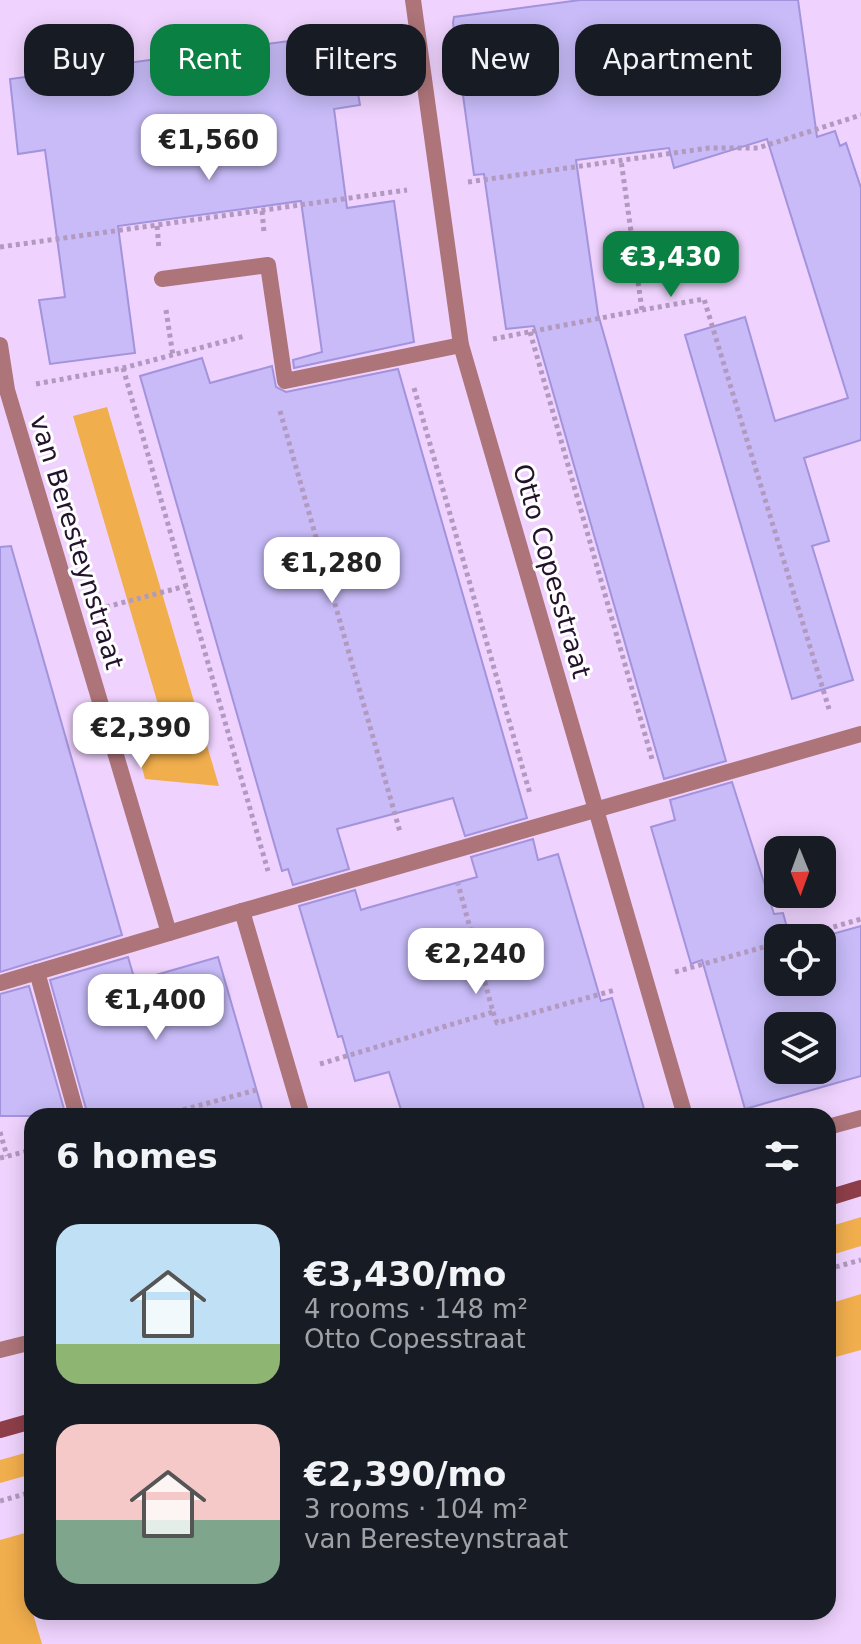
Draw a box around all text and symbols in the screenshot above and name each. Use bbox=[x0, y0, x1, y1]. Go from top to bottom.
chip: Buy bbox=[24, 24, 134, 96]
chip: Rent bbox=[150, 24, 270, 96]
chip: Filters bbox=[286, 24, 426, 96]
chip: New bbox=[442, 24, 559, 96]
chip: Apartment bbox=[575, 24, 781, 96]
pin: €1,560 bbox=[144, 114, 274, 182]
text: €1,560 bbox=[159, 125, 259, 155]
pin: €3,430 bbox=[606, 231, 736, 299]
text: €3,430 bbox=[621, 242, 721, 272]
street label: van Beresteynstraat bbox=[24, 411, 130, 673]
street label: Otto Copesstraat bbox=[507, 460, 597, 682]
pin: €1,280 bbox=[267, 537, 397, 605]
text: €1,280 bbox=[282, 548, 382, 578]
pin: €2,390 bbox=[76, 702, 206, 770]
text: €2,390 bbox=[91, 713, 191, 743]
north arrow bbox=[764, 836, 836, 908]
map controls bbox=[764, 836, 836, 1084]
button: locate bbox=[764, 924, 836, 996]
pin: €2,240 bbox=[411, 928, 541, 996]
text: €2,240 bbox=[426, 939, 526, 969]
pin: €1,400 bbox=[91, 974, 221, 1042]
text: €1,400 bbox=[106, 985, 206, 1015]
button: layers bbox=[764, 1012, 836, 1084]
icon: filters bbox=[760, 1134, 804, 1178]
text: 6 homes bbox=[56, 1136, 218, 1176]
text: €3,430/mo bbox=[304, 1254, 506, 1294]
icon: home bbox=[120, 1256, 216, 1352]
text: 4 rooms · 148 m² bbox=[304, 1294, 528, 1324]
text: Otto Copesstraat bbox=[304, 1324, 526, 1354]
text: €2,390/mo bbox=[304, 1454, 506, 1494]
icon: home bbox=[120, 1456, 216, 1552]
text: 3 rooms · 104 m² bbox=[304, 1494, 528, 1524]
text: van Beresteynstraat bbox=[304, 1524, 568, 1554]

